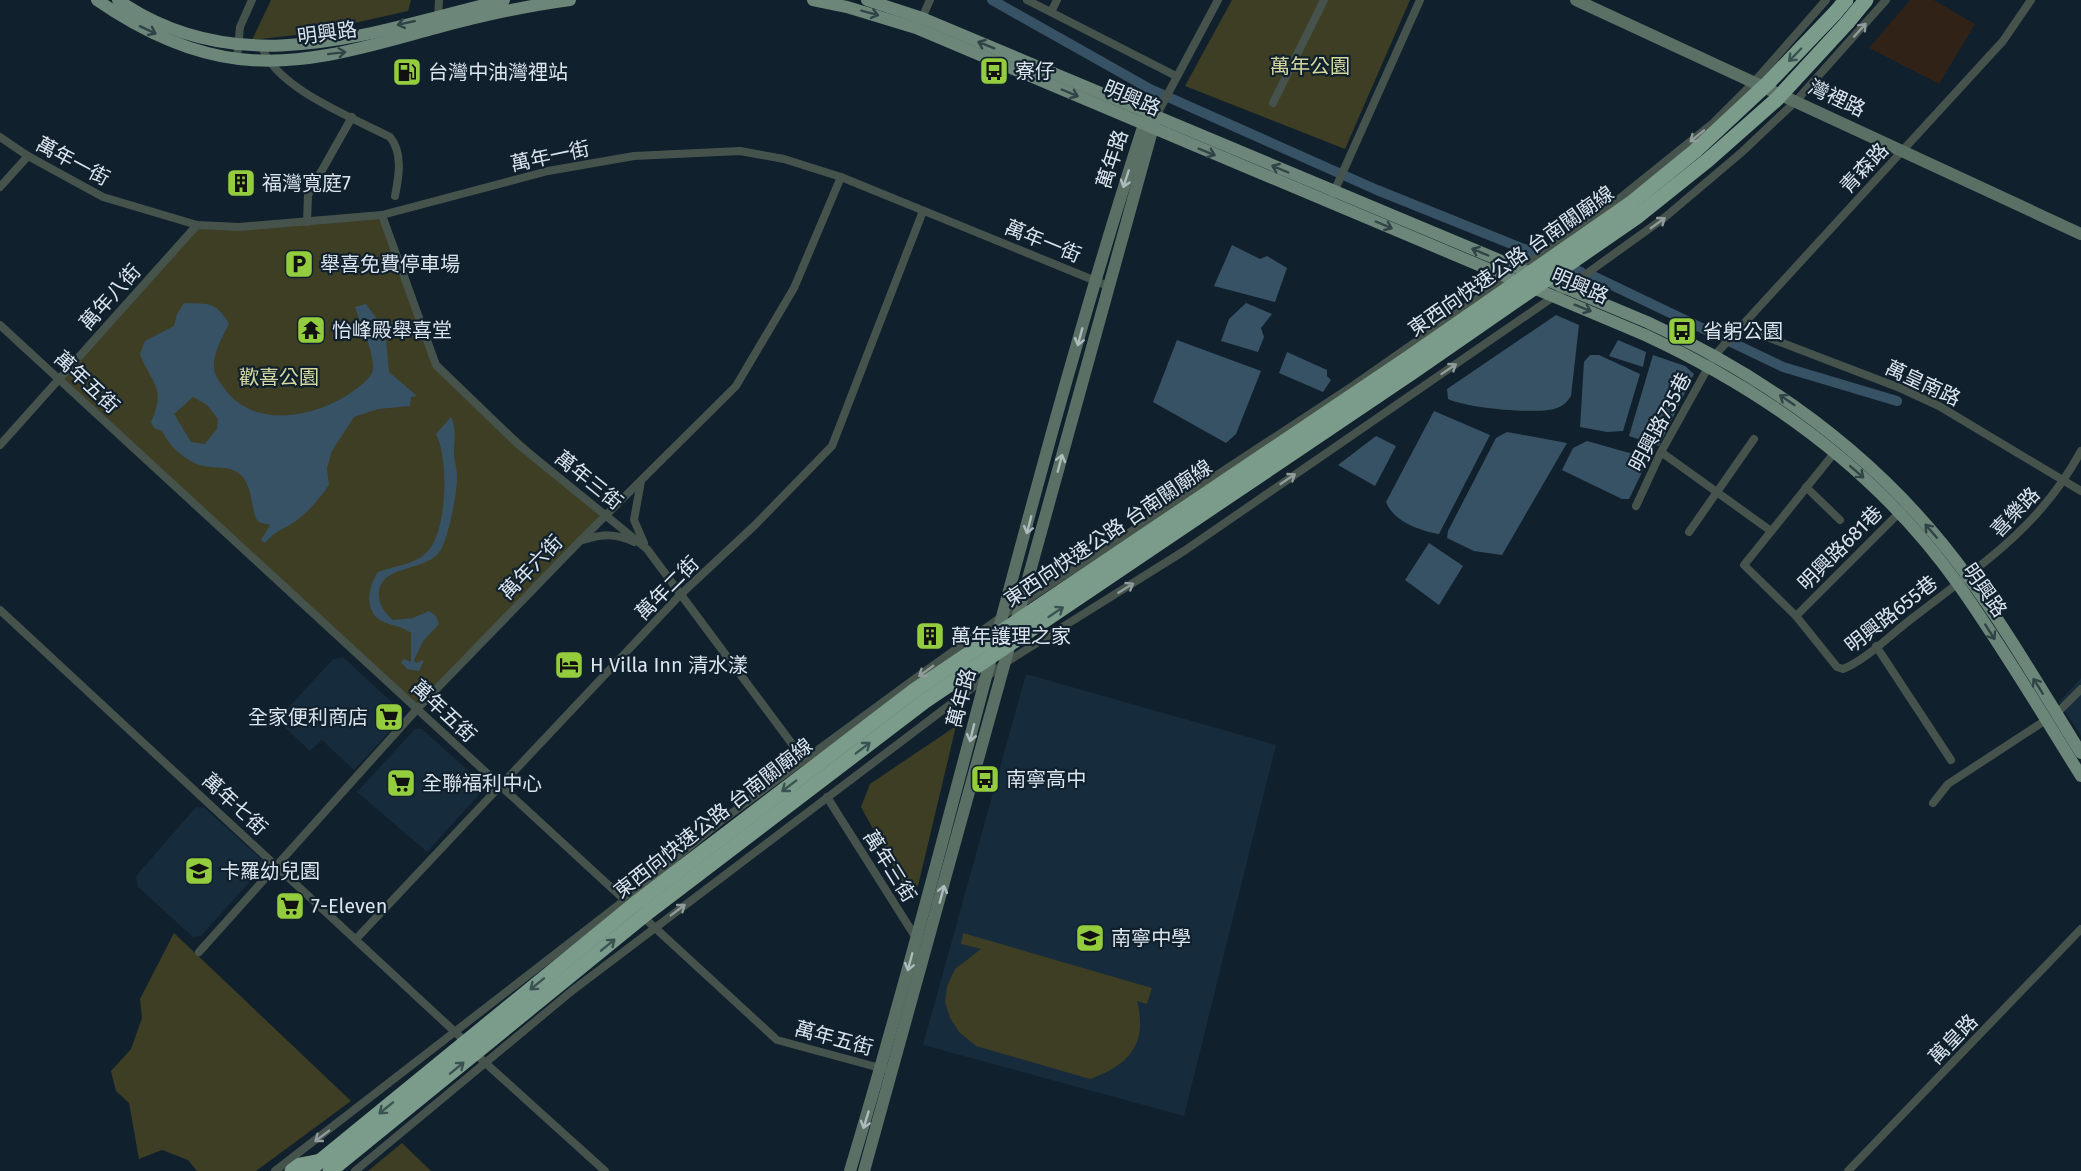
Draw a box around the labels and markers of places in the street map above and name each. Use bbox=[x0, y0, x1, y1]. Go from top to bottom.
bus stop icon: 寮仔 bbox=[978, 55, 1010, 87]
fuel station icon: 台灣中油灣裡站 bbox=[391, 56, 423, 88]
place label: 寮仔 bbox=[1015, 59, 1055, 83]
place label: 台灣中油灣裡站 bbox=[428, 60, 568, 84]
building icon: 福灣寬庭7 bbox=[225, 167, 257, 199]
place label: 福灣寬庭7 bbox=[262, 171, 351, 195]
parking icon: 舉喜免費停車場 bbox=[283, 248, 315, 280]
place label: 舉喜免費停車場 bbox=[320, 252, 460, 276]
temple icon: 怡峰殿舉喜堂 bbox=[295, 314, 327, 346]
bus stop icon: 省躬公園 bbox=[1666, 315, 1698, 347]
place label: 怡峰殿舉喜堂 bbox=[332, 318, 452, 342]
place label: 省躬公園 bbox=[1703, 319, 1783, 343]
building icon: 萬年護理之家 bbox=[914, 620, 946, 652]
place label: 萬年護理之家 bbox=[951, 624, 1071, 648]
hotel icon: H Villa Inn 清水漾 bbox=[553, 649, 585, 681]
place label: H Villa Inn 清水漾 bbox=[590, 653, 748, 677]
supermarket icon: 全家便利商店 bbox=[373, 701, 405, 733]
place label: 全家便利商店 bbox=[248, 705, 368, 729]
bus stop icon: 南寧高中 bbox=[969, 763, 1001, 795]
supermarket icon: 全聯福利中心 bbox=[385, 767, 417, 799]
place label: 南寧高中 bbox=[1006, 767, 1086, 791]
place label: 全聯福利中心 bbox=[422, 771, 542, 795]
school or university icon: 卡羅幼兒園 bbox=[183, 855, 215, 887]
place label: 卡羅幼兒園 bbox=[220, 859, 320, 883]
supermarket icon: 7-Eleven bbox=[274, 890, 306, 922]
place label: 7-Eleven bbox=[311, 894, 387, 918]
school or university icon: 南寧中學 bbox=[1074, 922, 1106, 954]
place label: 南寧中學 bbox=[1111, 926, 1191, 950]

